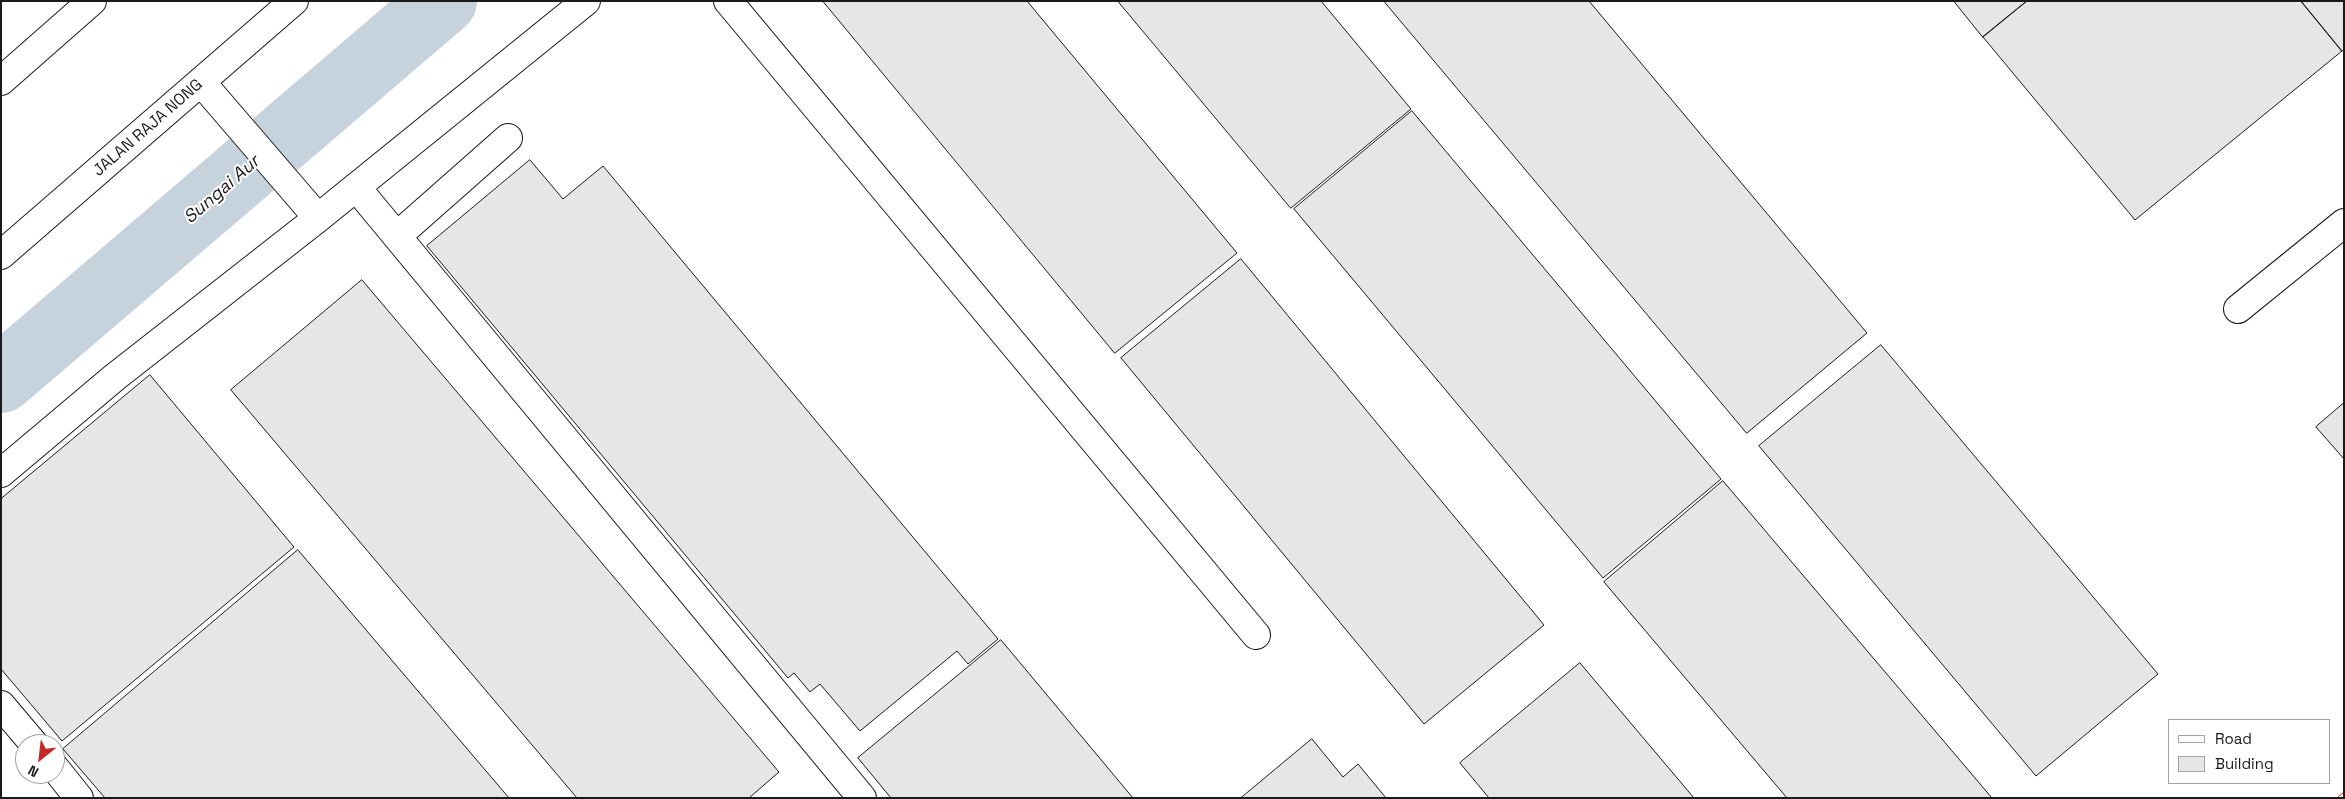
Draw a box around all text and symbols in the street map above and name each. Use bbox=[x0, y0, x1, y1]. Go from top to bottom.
street label: JALAN RAJA NONG bbox=[89, 75, 207, 181]
water label: Sungai Aur bbox=[180, 151, 264, 229]
legend bbox=[2168, 719, 2330, 784]
text: Road bbox=[2215, 729, 2252, 748]
north arrow bbox=[15, 734, 65, 784]
text: Building bbox=[2215, 754, 2274, 773]
text: N bbox=[25, 761, 42, 781]

